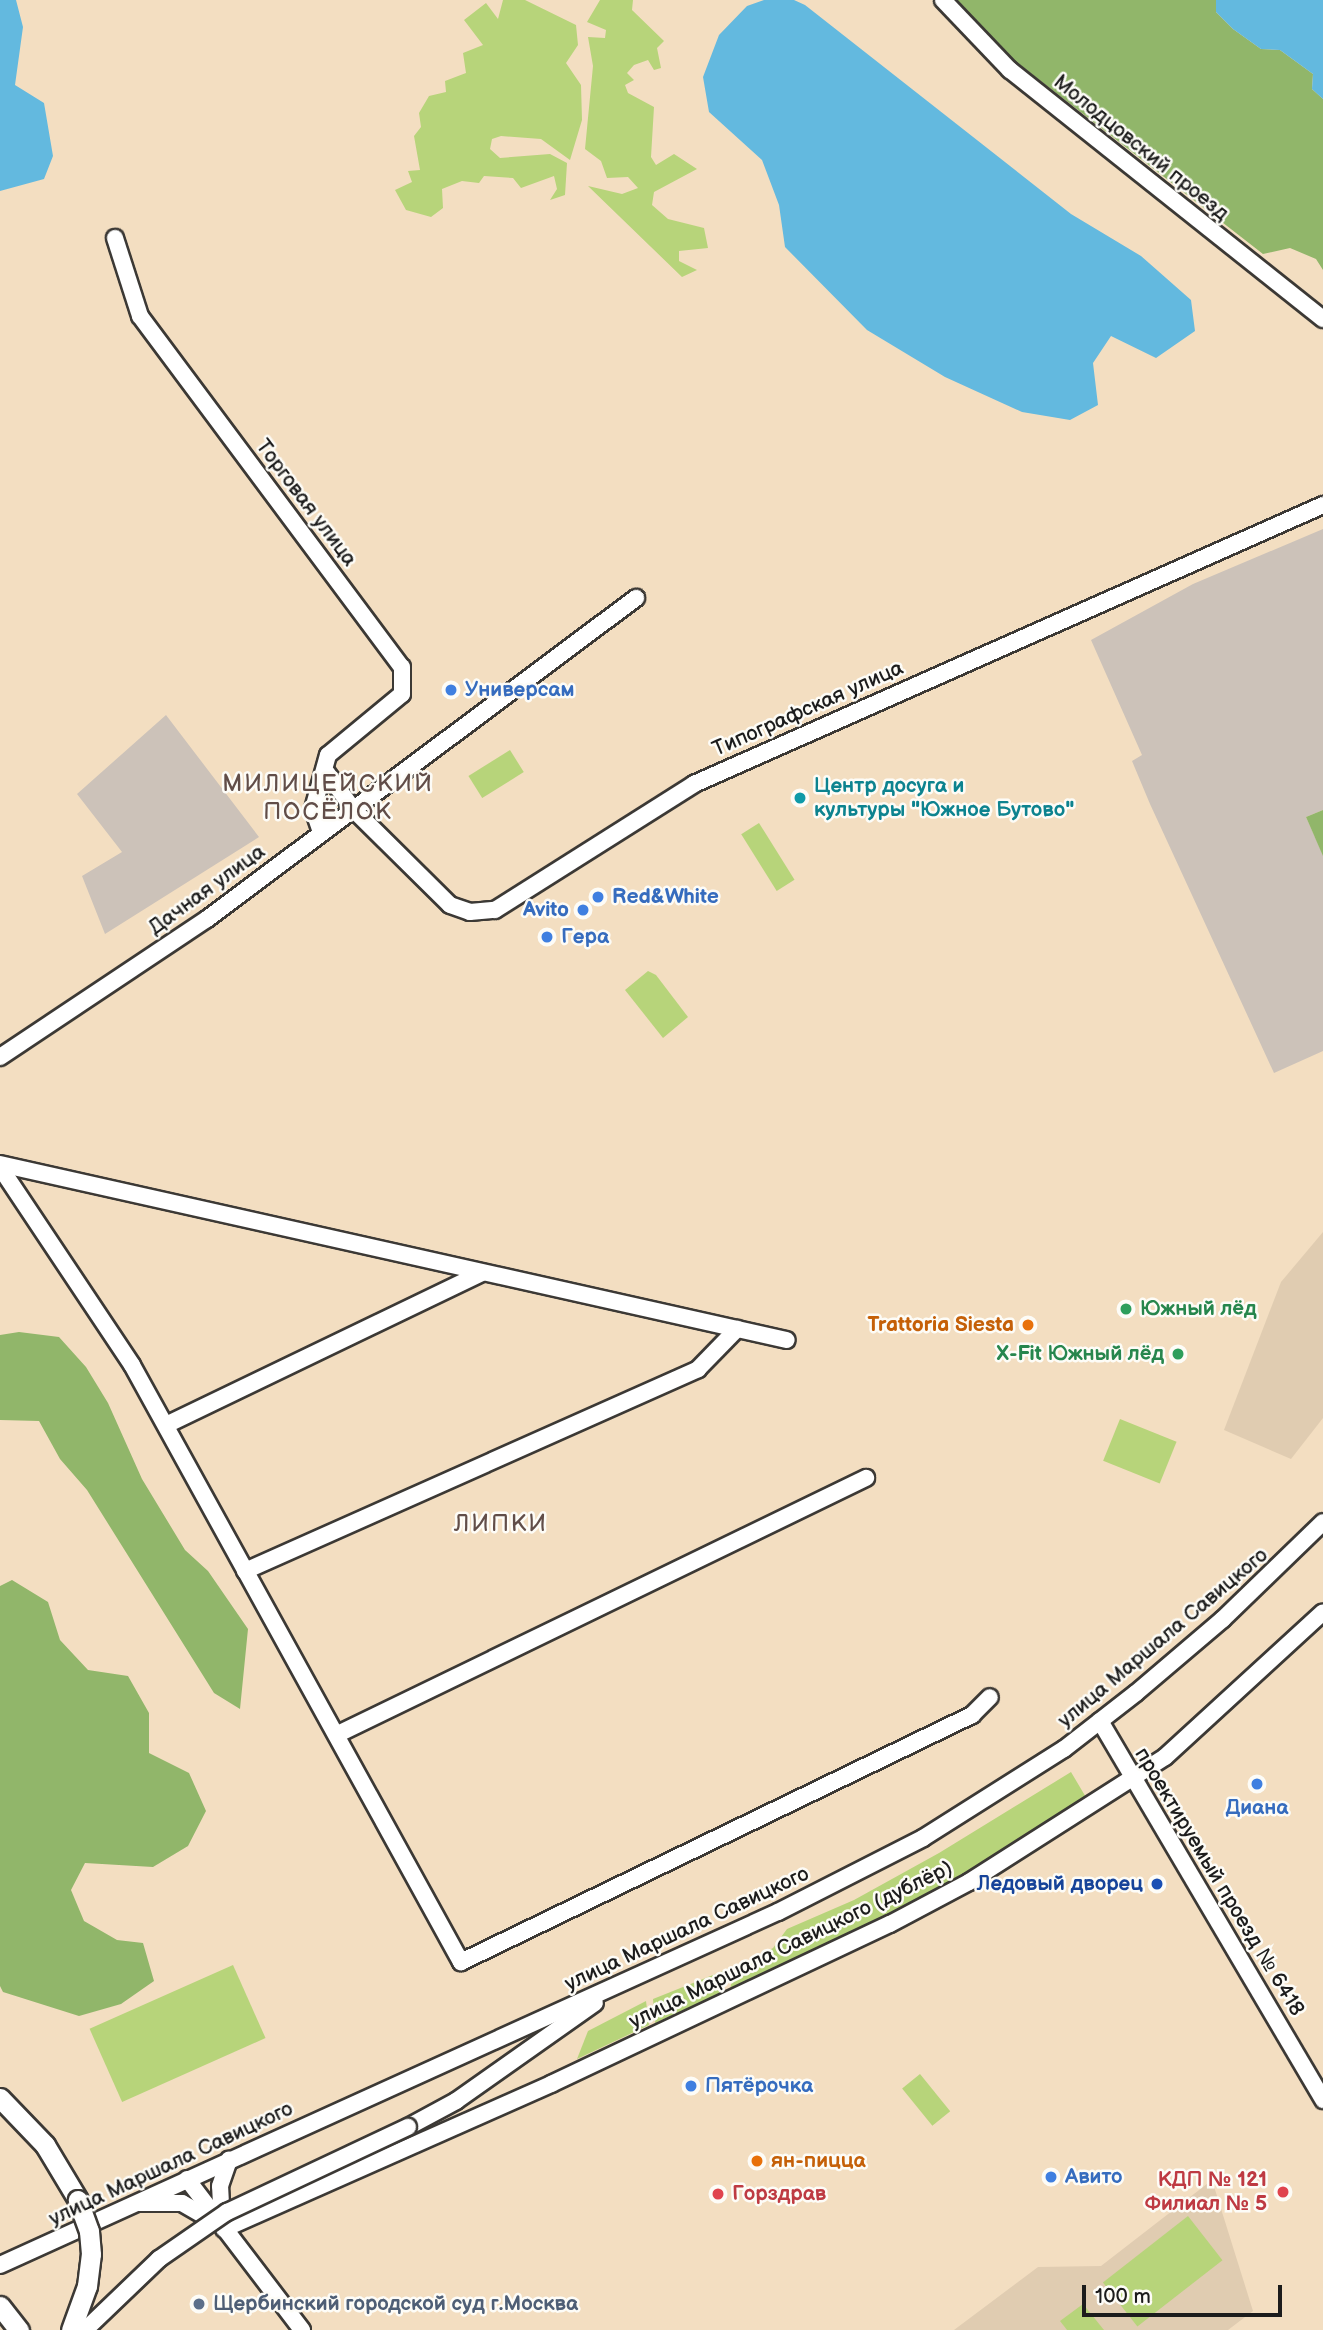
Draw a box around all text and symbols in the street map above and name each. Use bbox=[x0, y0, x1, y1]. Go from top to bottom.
street label: Молодцовский проезд bbox=[1048, 70, 1234, 226]
street label: Торговая улица bbox=[250, 435, 362, 571]
street label: Типографская улица bbox=[709, 656, 907, 762]
place label: Универсам bbox=[465, 677, 575, 703]
marker: Универсам bbox=[443, 682, 459, 698]
district label: МИЛИЦЕЙСКИЙ ПОСЁЛОК bbox=[224, 770, 432, 826]
place label: Центр досуга и культуры "Южное Бутово" bbox=[814, 773, 1074, 823]
marker: Центр досуга и культуры "Южное Бутово" bbox=[792, 790, 808, 806]
street label: Дачная улица bbox=[144, 839, 270, 941]
place label: Red&White bbox=[612, 884, 719, 910]
marker: Red&White bbox=[590, 889, 606, 905]
place label: Avito bbox=[523, 897, 569, 923]
marker: Avito bbox=[575, 902, 591, 918]
place label: Гера bbox=[561, 924, 609, 950]
marker: Гера bbox=[539, 929, 555, 945]
place label: Южный лёд bbox=[1140, 1296, 1257, 1322]
marker: Южный лёд bbox=[1118, 1301, 1134, 1317]
place label: Trattoria Siesta bbox=[868, 1312, 1014, 1338]
marker: Trattoria Siesta bbox=[1020, 1317, 1036, 1333]
place label: X-Fit Южный лёд bbox=[997, 1341, 1164, 1367]
marker: X-Fit Южный лёд bbox=[1170, 1346, 1186, 1362]
district label: ЛИПКИ bbox=[455, 1510, 547, 1538]
street label: улица Маршала Савицкого bbox=[1053, 1543, 1273, 1733]
street label: проектируемый проезд № 6418 bbox=[1129, 1743, 1309, 2021]
marker: Диана bbox=[1249, 1776, 1265, 1792]
place label: Диана bbox=[1225, 1795, 1289, 1821]
street label: улица Маршала Савицкого (дублёр) bbox=[625, 1856, 957, 2034]
street label: улица Маршала Савицкого bbox=[561, 1861, 813, 1997]
place label: Ледовый дворец bbox=[977, 1871, 1143, 1897]
marker: Ледовый дворец bbox=[1149, 1876, 1165, 1892]
place label: Пятёрочка bbox=[705, 2073, 813, 2099]
marker: Пятёрочка bbox=[683, 2078, 699, 2094]
street label: улица Маршала Савицкого bbox=[45, 2096, 297, 2232]
place label: ян-пицца bbox=[771, 2148, 866, 2174]
marker: ян-пицца bbox=[749, 2153, 765, 2169]
place label: Авито bbox=[1065, 2164, 1123, 2190]
place label: КДП № 121 Филиал № 5 bbox=[1145, 2167, 1267, 2217]
marker: Авито bbox=[1043, 2169, 1059, 2185]
place label: Горздрав bbox=[732, 2181, 826, 2207]
marker: КДП № 121 Филиал № 5 bbox=[1273, 2182, 1293, 2202]
marker: Горздрав bbox=[710, 2186, 726, 2202]
scale bar bbox=[1085, 2270, 1284, 2314]
text: 100 m bbox=[1095, 2284, 1151, 2309]
place label: Щербинский городской суд г.Москва bbox=[213, 2291, 578, 2317]
marker: Щербинский городской суд г.Москва bbox=[191, 2296, 207, 2312]

